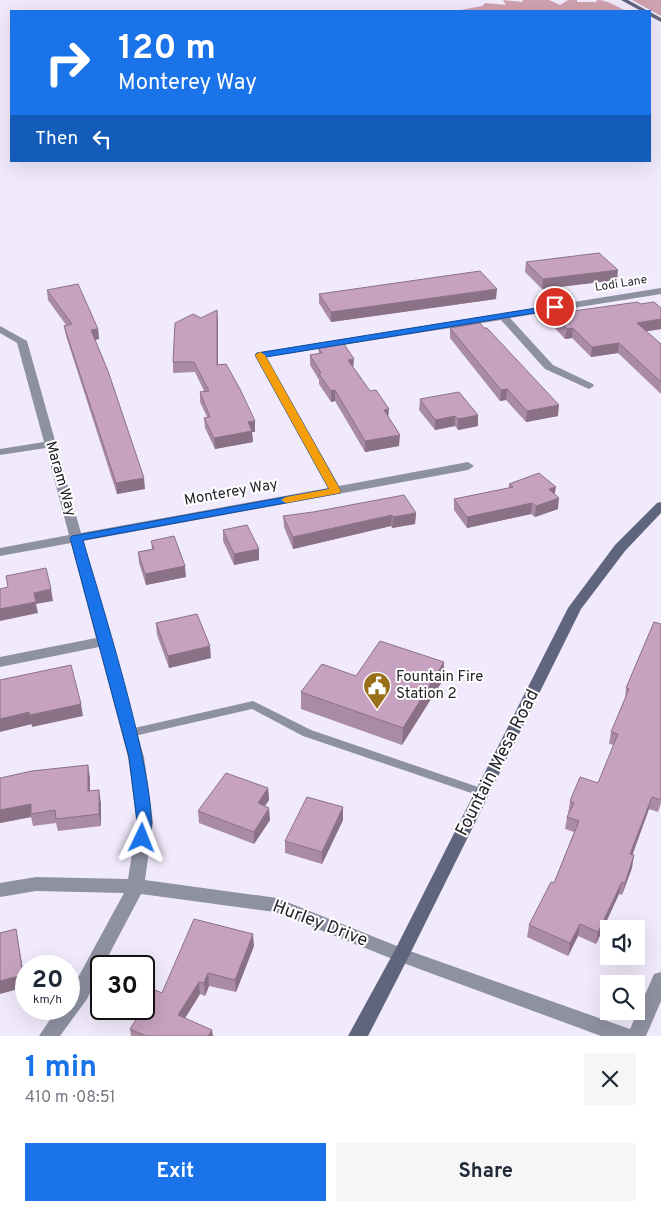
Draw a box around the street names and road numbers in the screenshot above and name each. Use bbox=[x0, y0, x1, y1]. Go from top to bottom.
street label: Lodi Lane bbox=[594, 272, 648, 296]
street label: Maram Way bbox=[40, 439, 80, 519]
street label: Monterey Way bbox=[183, 475, 279, 511]
street label: Fountain Mesa Road bbox=[451, 686, 545, 840]
street label: Hurley Drive bbox=[269, 895, 371, 953]

